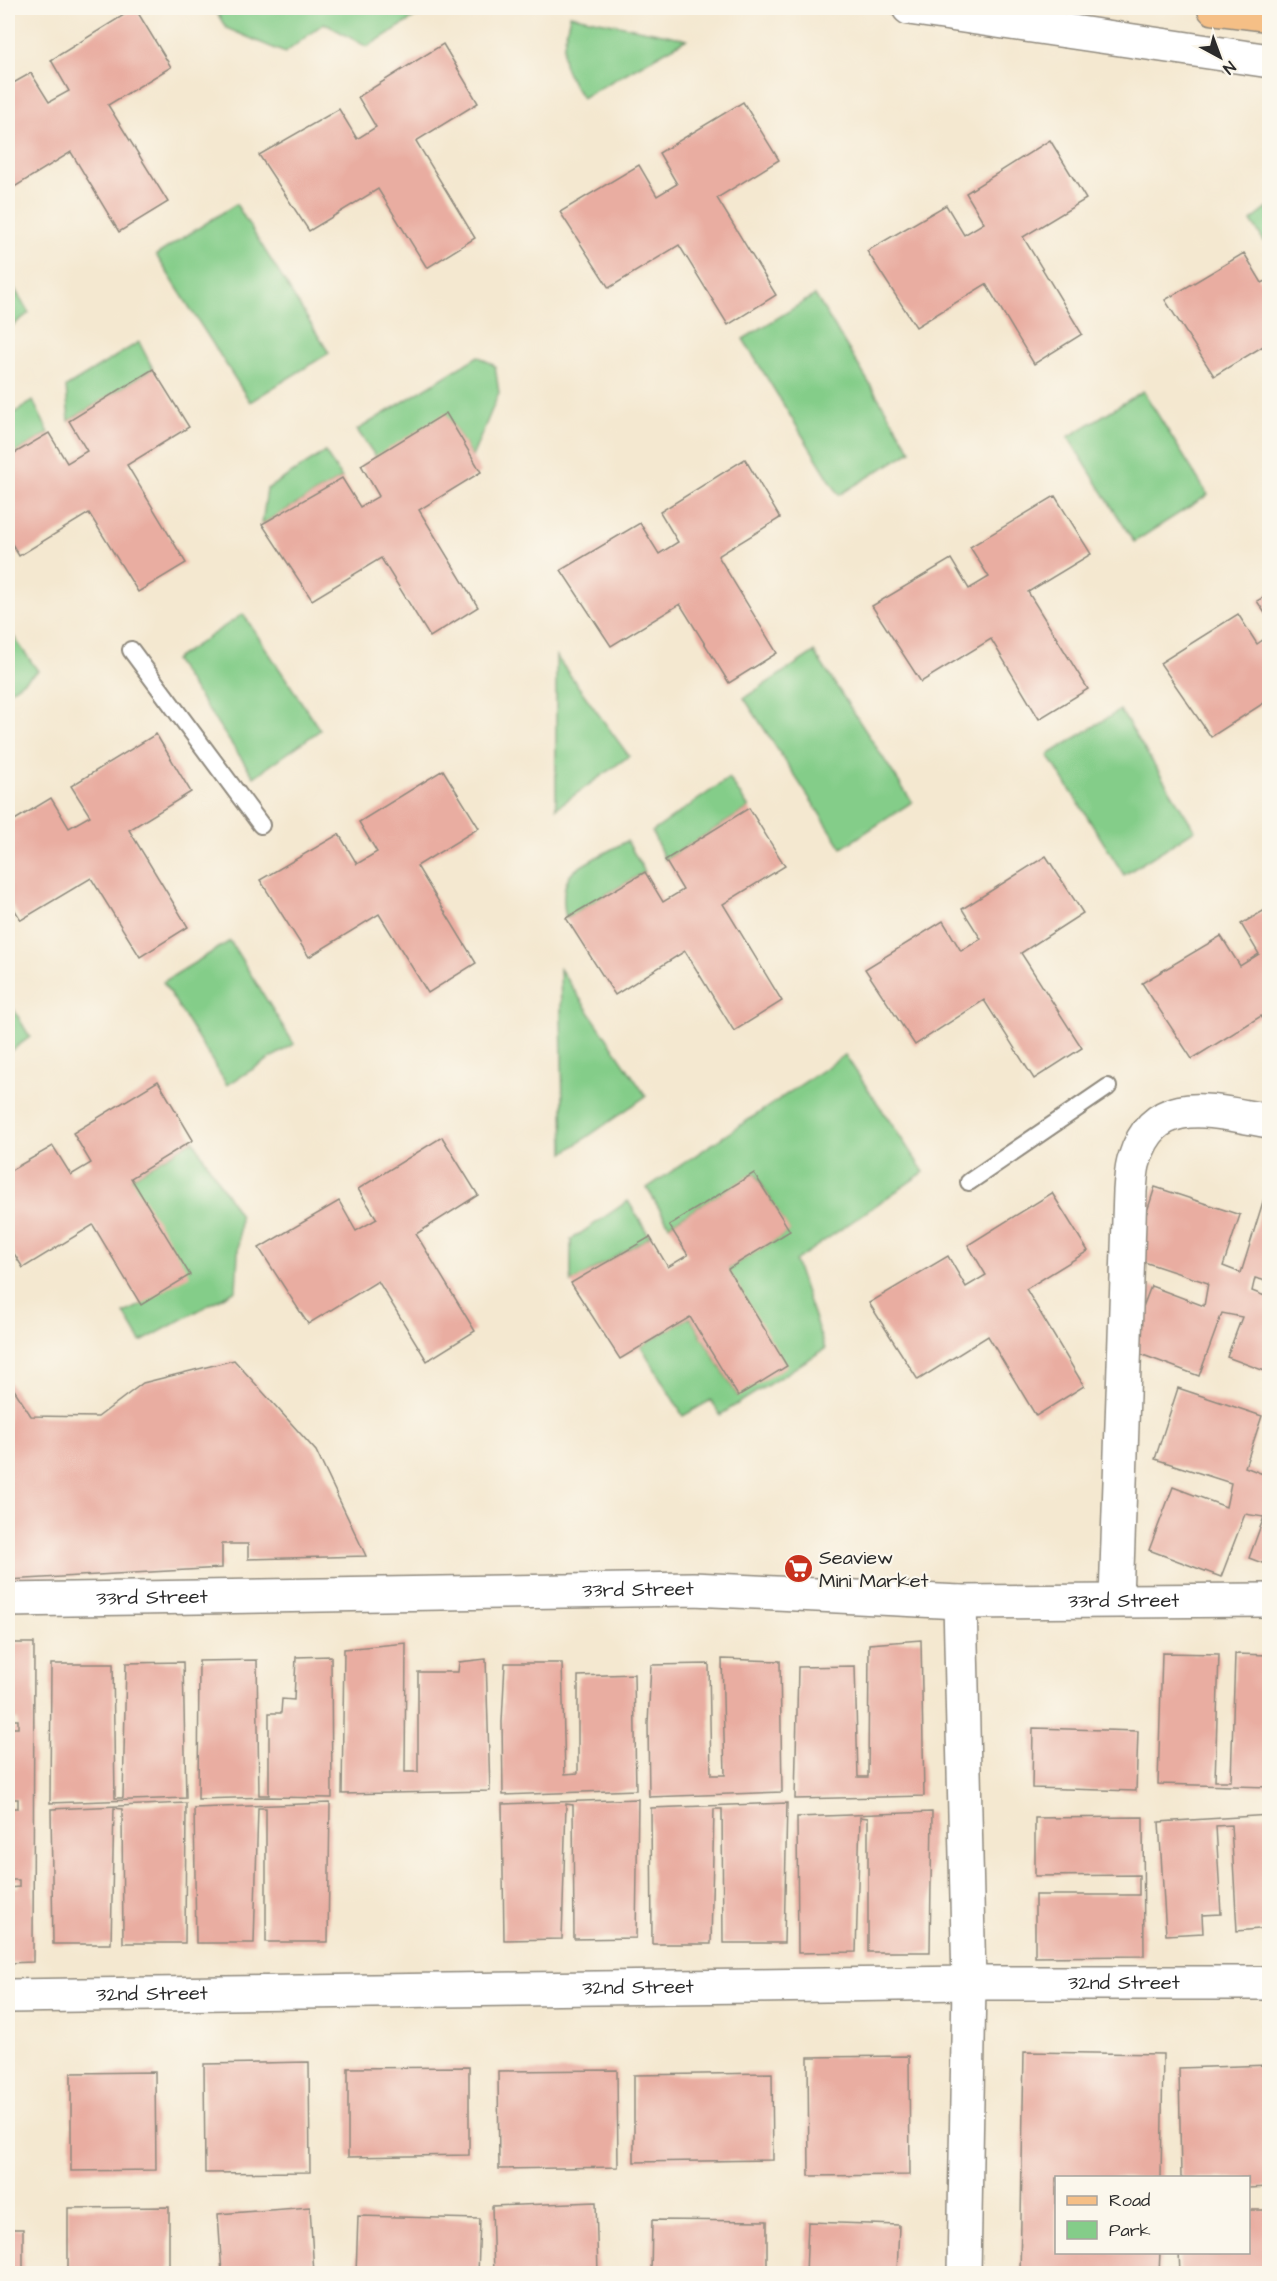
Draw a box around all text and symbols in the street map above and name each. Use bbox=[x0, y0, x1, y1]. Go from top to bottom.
north arrow bbox=[1190, 27, 1250, 87]
text: N bbox=[1218, 56, 1240, 79]
place label: Seaview Mini Market bbox=[819, 1544, 929, 1595]
supermarket icon: Seaview Mini Market bbox=[782, 1553, 814, 1585]
street label: 33rd Street bbox=[582, 1575, 694, 1605]
street label: 33rd Street bbox=[96, 1583, 208, 1613]
street label: 33rd Street bbox=[1068, 1587, 1179, 1615]
street label: 32nd Street bbox=[1068, 1969, 1180, 1997]
street label: 32nd Street bbox=[582, 1973, 694, 2002]
street label: 32nd Street bbox=[96, 1979, 208, 2009]
legend bbox=[1055, 2176, 1250, 2254]
text: Road bbox=[1109, 2188, 1150, 2213]
text: Park bbox=[1109, 2218, 1151, 2243]

